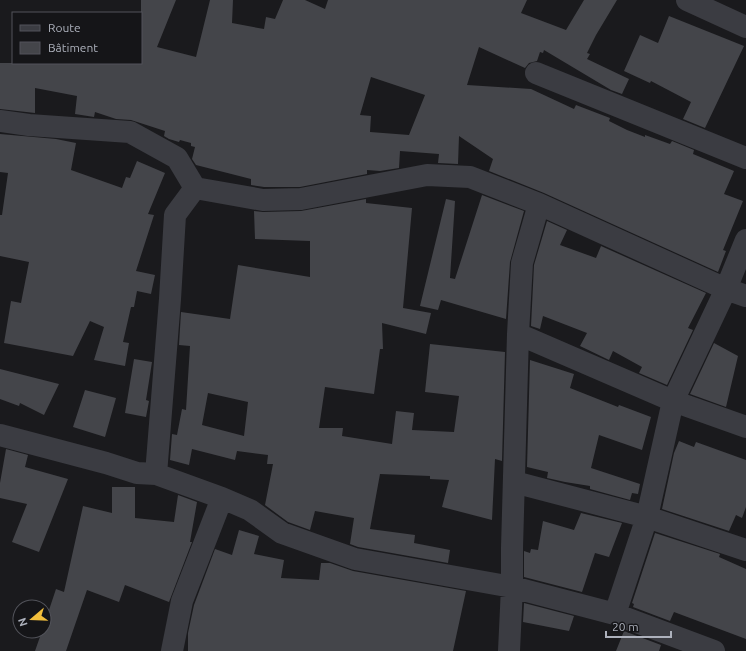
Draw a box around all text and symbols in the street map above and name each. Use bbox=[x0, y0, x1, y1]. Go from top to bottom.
legend bbox=[12, 12, 142, 64]
text: Route bbox=[48, 21, 81, 34]
text: Bâtiment bbox=[48, 41, 98, 54]
north arrow bbox=[12, 599, 52, 639]
scale bar bbox=[606, 613, 671, 639]
text: N bbox=[16, 616, 30, 628]
text: 20 m bbox=[612, 620, 639, 633]

